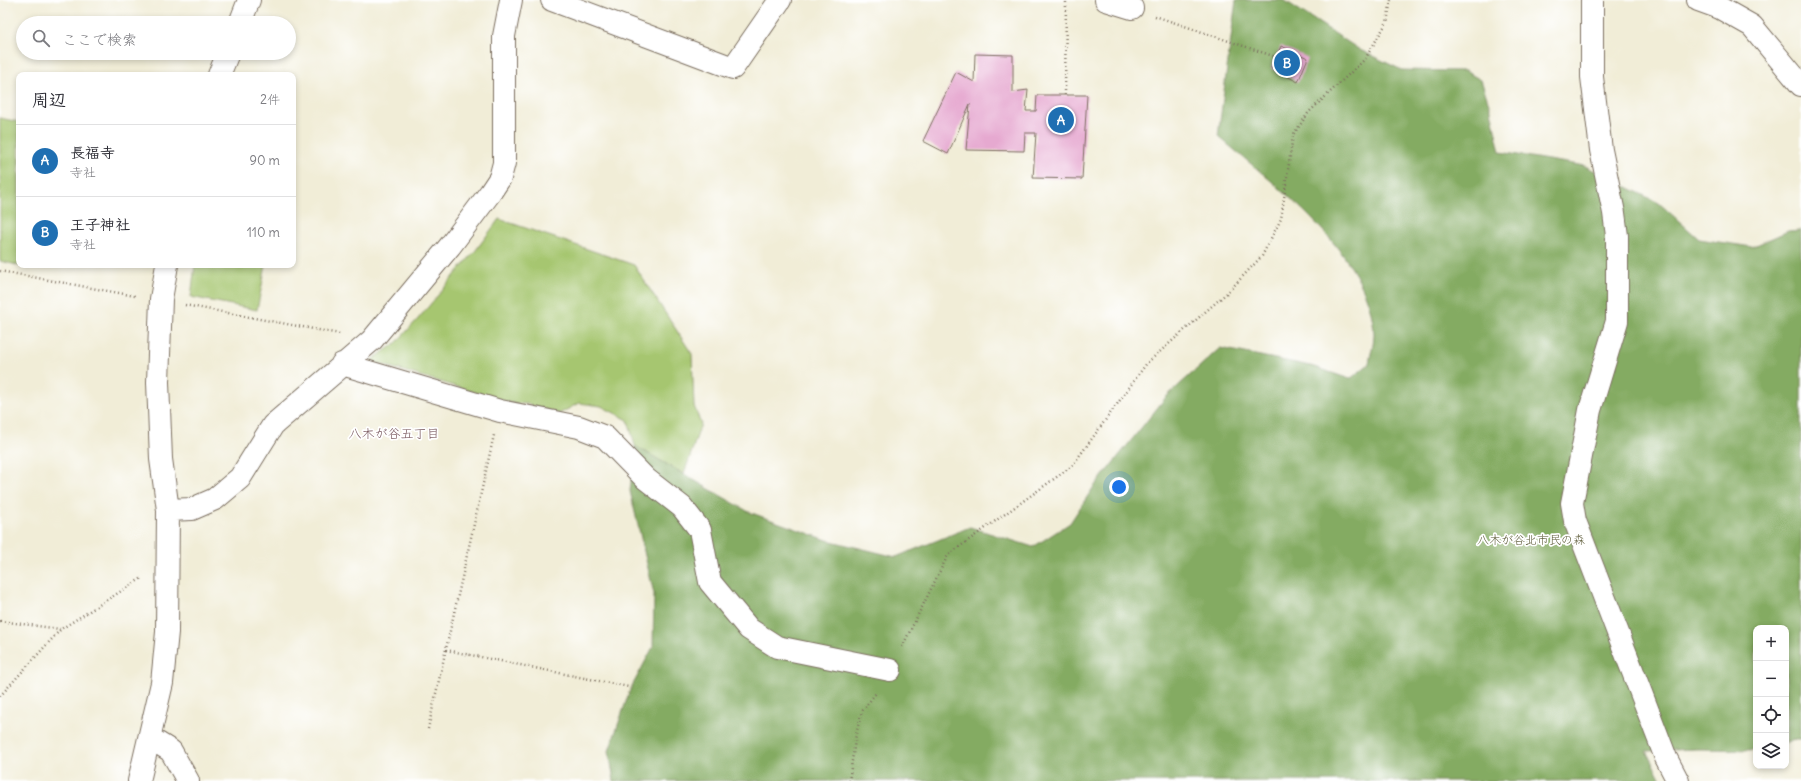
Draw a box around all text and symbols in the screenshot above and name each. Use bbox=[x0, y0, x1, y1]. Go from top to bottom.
search box bbox=[16, 16, 296, 60]
icon: search bbox=[30, 27, 52, 49]
text: ここで検索 bbox=[62, 30, 137, 49]
pin: B bbox=[1274, 48, 1300, 78]
text: 周辺 bbox=[32, 89, 66, 111]
text: 2件 bbox=[260, 91, 280, 108]
pin: A bbox=[1048, 105, 1074, 135]
text: 長福寺 bbox=[70, 143, 115, 162]
text: A bbox=[41, 152, 49, 169]
text: 90 m bbox=[249, 152, 280, 169]
text: 寺社 bbox=[70, 164, 96, 181]
text: 王子神社 bbox=[70, 215, 130, 234]
text: B bbox=[41, 224, 49, 241]
text: 110 m bbox=[247, 224, 280, 241]
text: 寺社 bbox=[70, 236, 96, 253]
district label: 八木が谷五丁目 bbox=[348, 425, 440, 442]
your location bbox=[1109, 477, 1129, 497]
park label: 八木が谷北市民の森 bbox=[1477, 532, 1585, 547]
map controls bbox=[1753, 625, 1789, 769]
button: + bbox=[1753, 625, 1789, 661]
button: − bbox=[1753, 661, 1789, 697]
button: locate bbox=[1753, 697, 1789, 733]
button: layers bbox=[1753, 733, 1789, 769]

